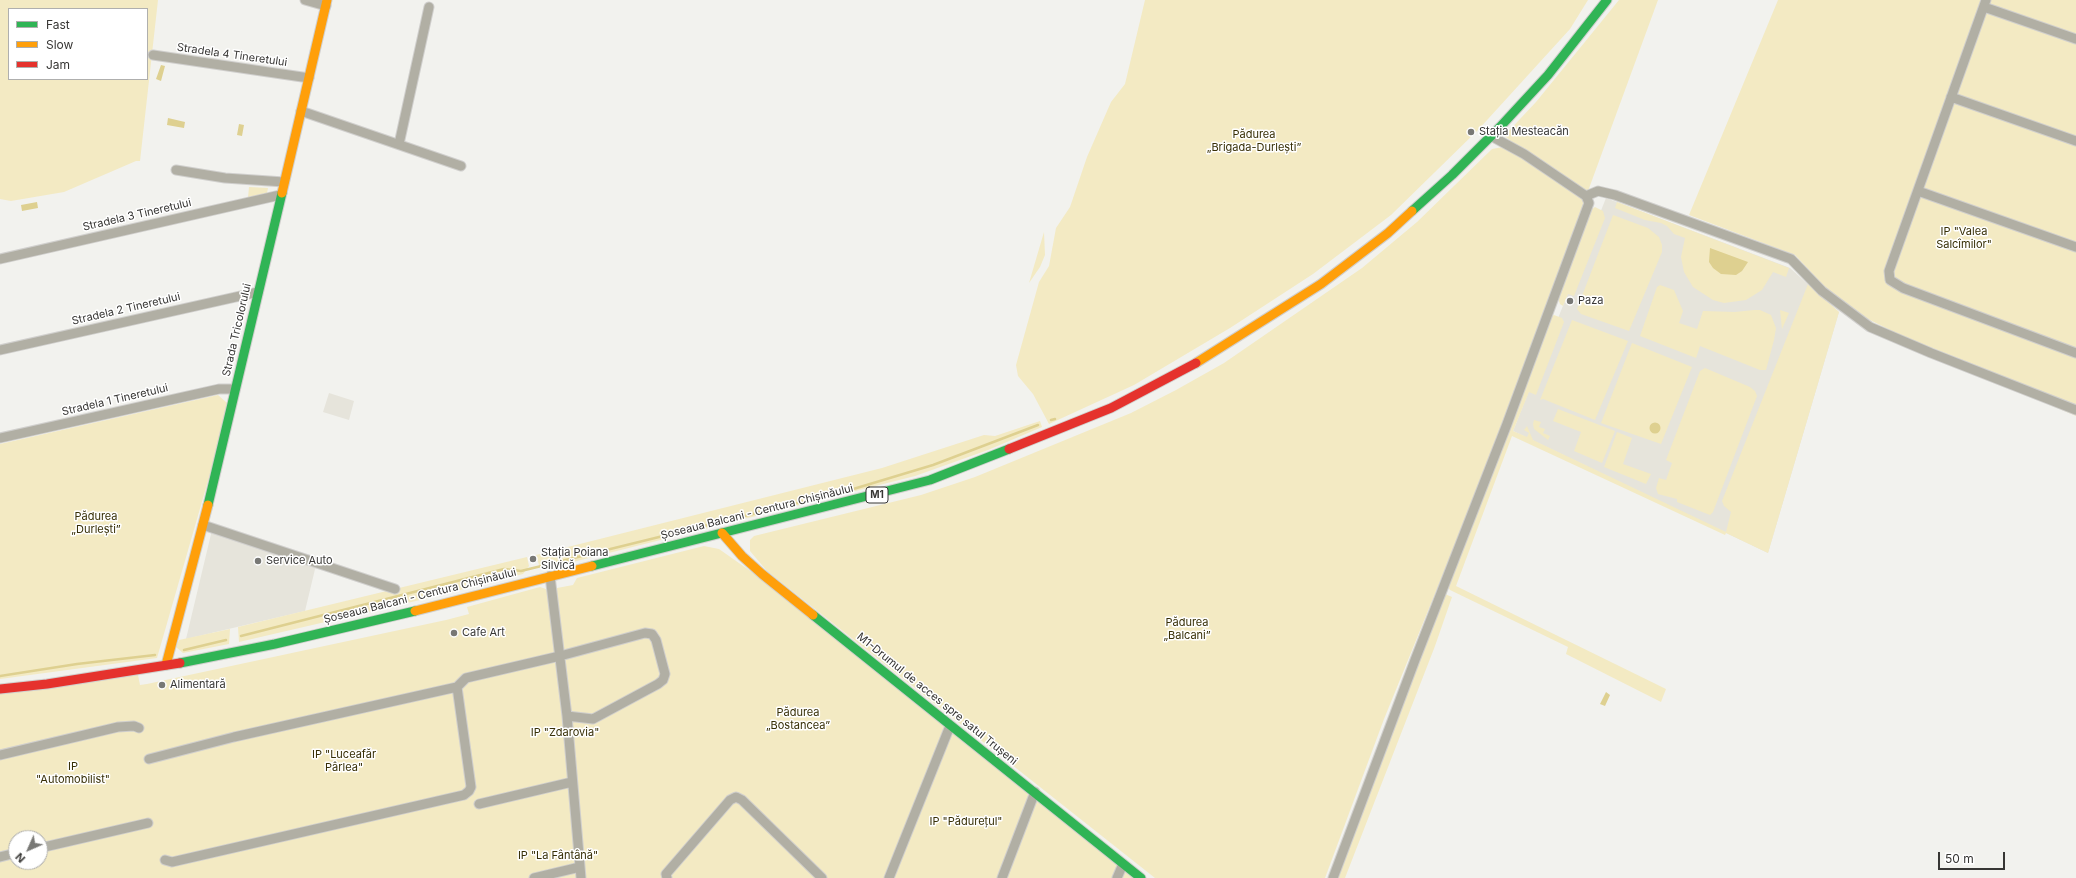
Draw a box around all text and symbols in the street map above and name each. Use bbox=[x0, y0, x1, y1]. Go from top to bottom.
legend bbox=[8, 8, 148, 80]
text: Fast bbox=[46, 17, 70, 32]
text: Slow bbox=[46, 37, 73, 52]
street label: Stradela 4 Tineretului bbox=[176, 41, 288, 69]
text: Jam bbox=[46, 57, 70, 72]
place label: Stația Mesteacăn bbox=[1479, 125, 1569, 139]
marker: Stația Mesteacăn bbox=[1466, 127, 1476, 137]
park label: Pădurea „Brigada-Durlești” bbox=[1207, 128, 1301, 154]
street label: Stradela 3 Tineretului bbox=[81, 196, 193, 234]
park label: IP "Valea Salcîmilor" bbox=[1936, 225, 1992, 251]
street label: Strada Tricolorului bbox=[220, 282, 254, 378]
street label: Stradela 2 Tineretului bbox=[71, 290, 181, 328]
place label: Paza bbox=[1578, 294, 1603, 308]
marker: Paza bbox=[1565, 296, 1575, 306]
street label: Stradela 1 Tineretului bbox=[61, 381, 169, 419]
street label: Șoseaua Balcani - Centura Chișinăului bbox=[659, 482, 855, 542]
road number: M1 bbox=[866, 487, 888, 503]
park label: Pădurea „Durlești” bbox=[71, 510, 121, 536]
place label: Stația Poiana Silvică bbox=[541, 546, 608, 572]
place label: Service Auto bbox=[266, 554, 333, 568]
marker: Stația Poiana Silvică bbox=[528, 554, 538, 564]
marker: Service Auto bbox=[253, 556, 263, 566]
street label: Șoseaua Balcani - Centura Chișinăului bbox=[322, 566, 518, 626]
park label: Pădurea „Balcani” bbox=[1163, 616, 1211, 642]
place label: Cafe Art bbox=[462, 626, 505, 640]
marker: Cafe Art bbox=[449, 628, 459, 638]
street label: M1-Drumul de acces spre satul Trușeni bbox=[854, 630, 1020, 768]
place label: Alimentară bbox=[170, 678, 226, 692]
marker: Alimentară bbox=[157, 680, 167, 690]
park label: Pădurea „Bostancea” bbox=[766, 706, 830, 732]
park label: IP "Zdarovia" bbox=[531, 726, 599, 740]
park label: IP "Luceafăr Pârlea" bbox=[312, 748, 376, 774]
park label: IP "Automobilist" bbox=[36, 760, 110, 786]
park label: IP "Pădurețul" bbox=[930, 815, 1002, 829]
north arrow bbox=[8, 830, 48, 870]
scale bar bbox=[1940, 844, 2007, 870]
park label: IP "La Fântână" bbox=[518, 849, 598, 863]
text: N bbox=[12, 850, 28, 866]
text: 50 m bbox=[1945, 851, 1974, 866]

